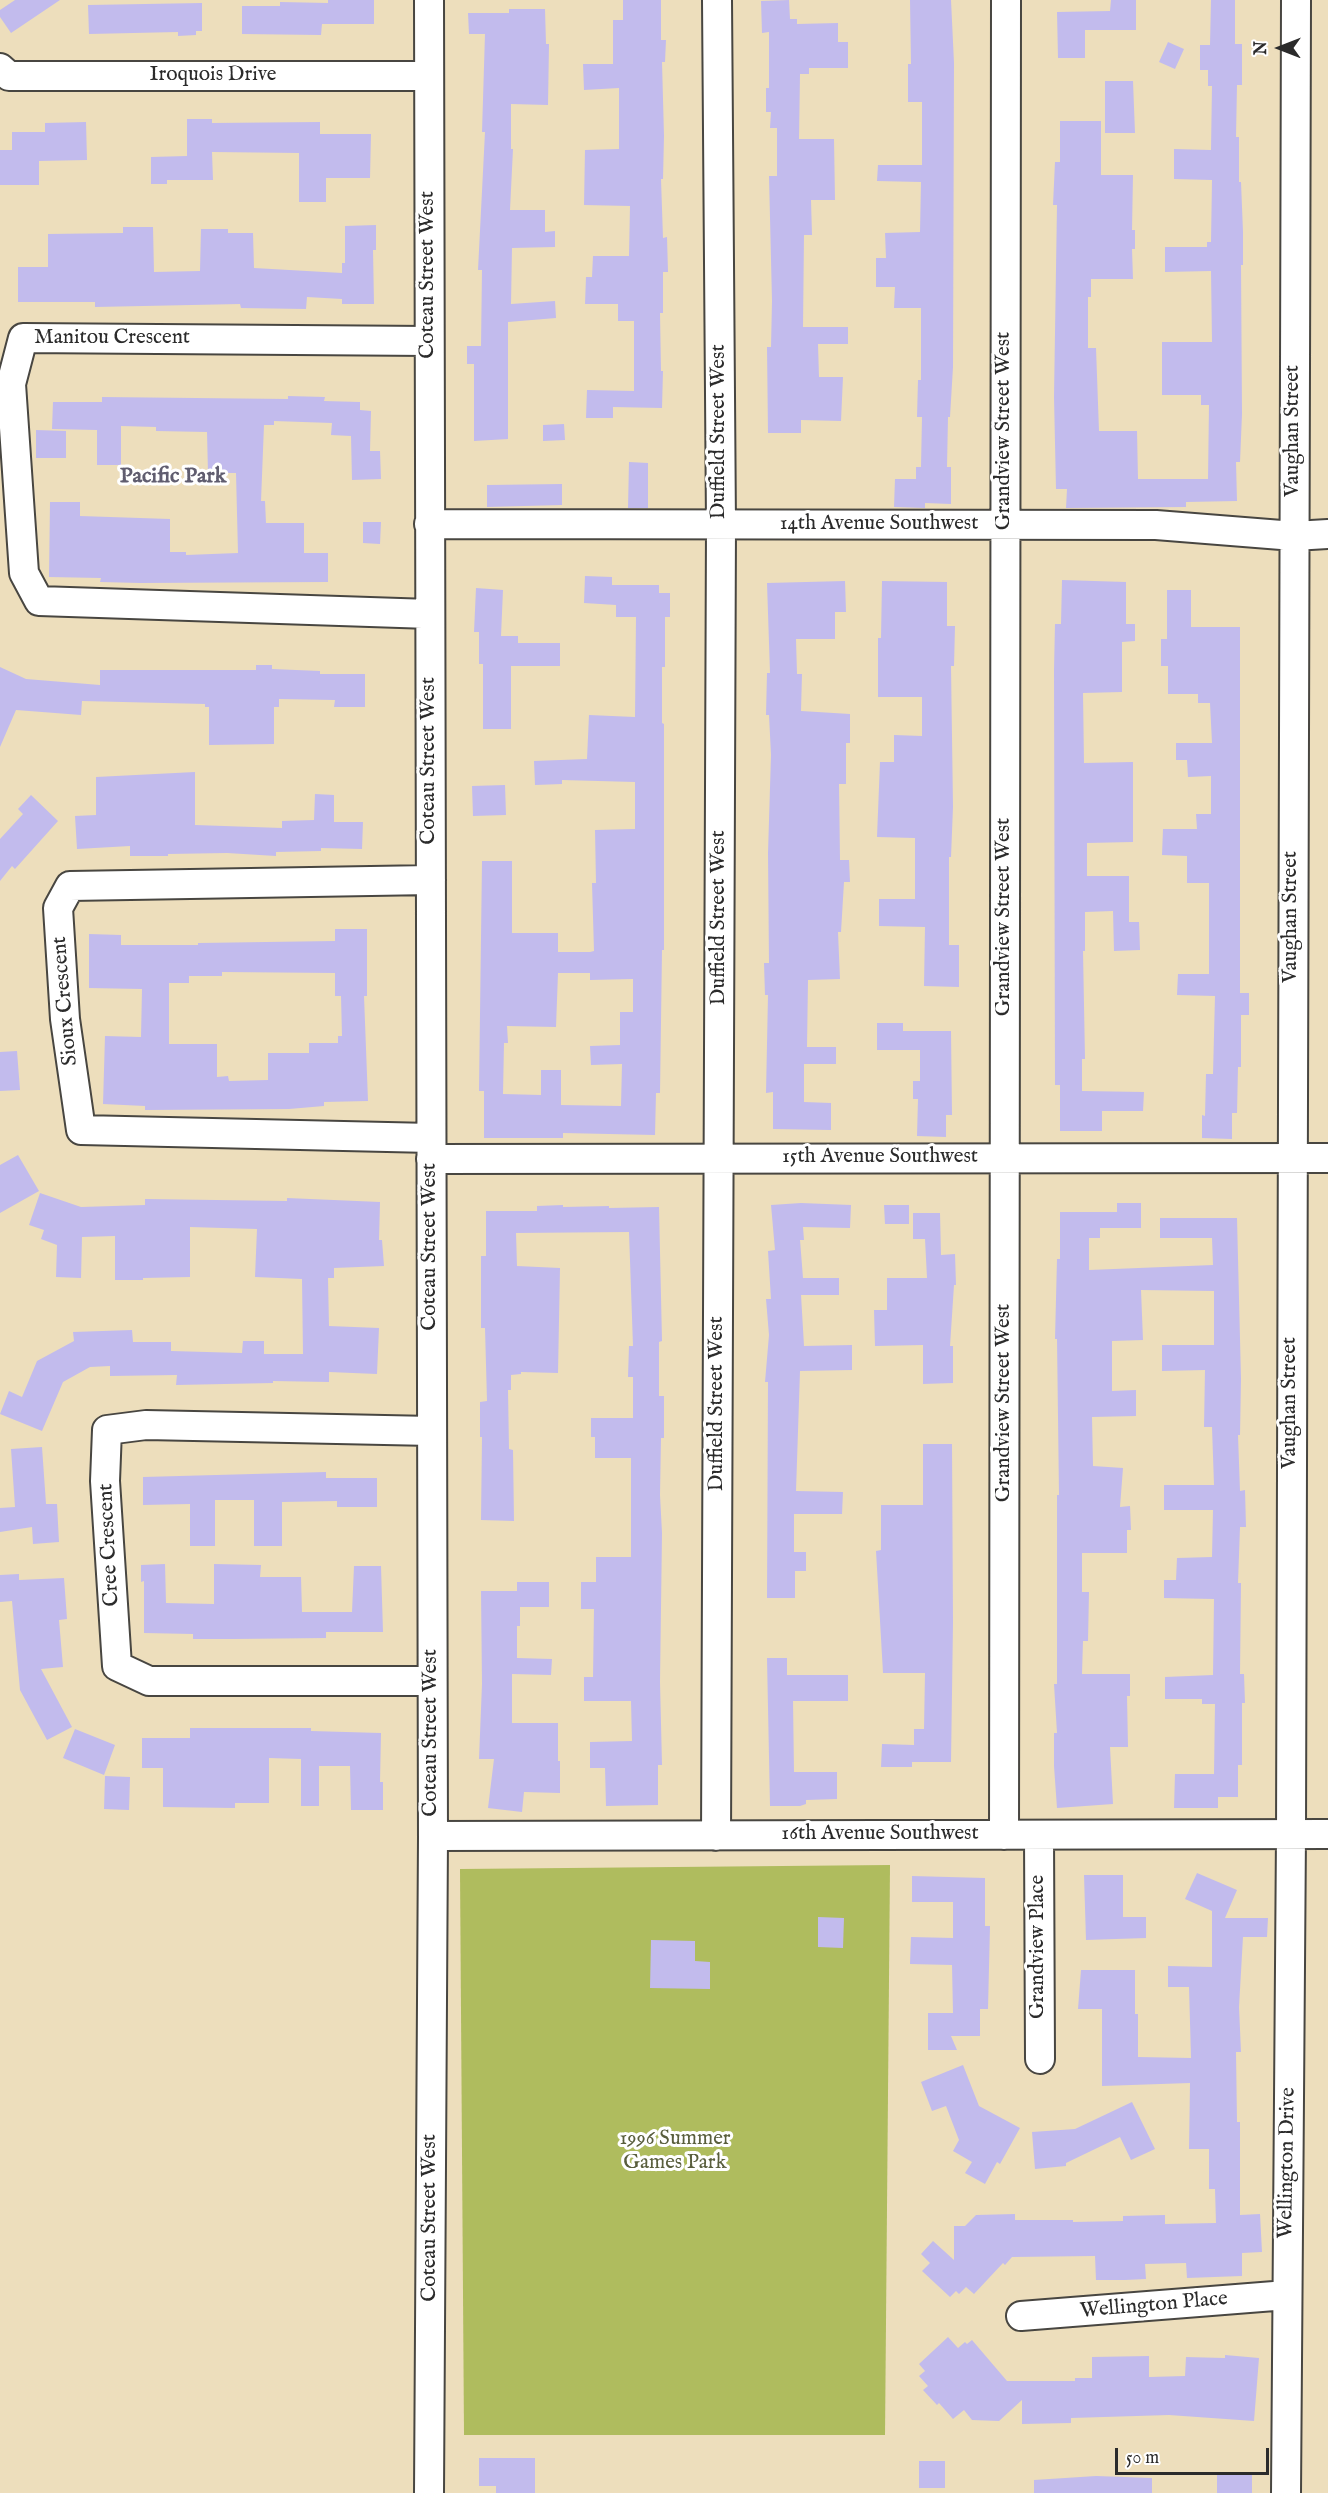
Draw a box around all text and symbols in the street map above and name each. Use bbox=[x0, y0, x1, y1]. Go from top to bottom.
north arrow bbox=[1250, 18, 1310, 78]
text: N bbox=[1252, 41, 1272, 55]
street label: Iroquois Drive bbox=[149, 63, 277, 89]
street label: Coteau Street West bbox=[416, 191, 442, 359]
street label: Manitou Crescent bbox=[34, 326, 190, 352]
street label: Grandview Street West bbox=[992, 332, 1018, 530]
street label: Duffield Street West bbox=[707, 344, 733, 520]
street label: Vaughan Street bbox=[1281, 365, 1307, 497]
district label: Pacific Park bbox=[120, 464, 226, 490]
street label: 14th Avenue Southwest bbox=[780, 512, 978, 538]
street label: Coteau Street West bbox=[417, 677, 443, 845]
street label: Grandview Street West bbox=[992, 818, 1018, 1016]
street label: Duffield Street West bbox=[707, 830, 733, 1006]
street label: Vaughan Street bbox=[1279, 851, 1305, 983]
street label: Sioux Crescent bbox=[48, 935, 84, 1067]
street label: 15th Avenue Southwest bbox=[782, 1145, 978, 1171]
street label: Coteau Street West bbox=[418, 1163, 444, 1331]
street label: Grandview Street West bbox=[992, 1304, 1018, 1502]
street label: Duffield Street West bbox=[705, 1316, 731, 1492]
street label: Vaughan Street bbox=[1278, 1337, 1304, 1469]
street label: Cree Crescent bbox=[94, 1483, 126, 1607]
street label: Coteau Street West bbox=[419, 1649, 445, 1817]
street label: 16th Avenue Southwest bbox=[781, 1822, 979, 1848]
street label: Grandview Place bbox=[1026, 1875, 1052, 2019]
street label: Wellington Drive bbox=[1274, 2087, 1302, 2239]
park label: 1996 Summer Games Park bbox=[620, 2127, 730, 2177]
street label: Coteau Street West bbox=[418, 2134, 444, 2302]
street label: Wellington Place bbox=[1079, 2287, 1229, 2325]
scale bar bbox=[1118, 2436, 1272, 2474]
text: 50 m bbox=[1126, 2447, 1159, 2470]

